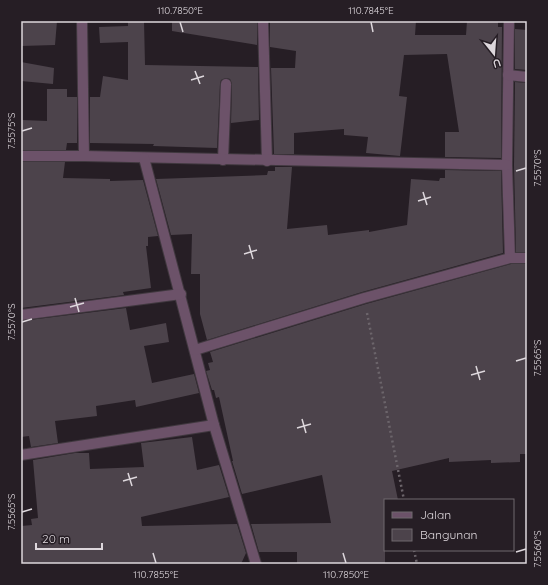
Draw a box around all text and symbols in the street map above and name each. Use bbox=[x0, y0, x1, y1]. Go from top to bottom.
text: 110.7850°E bbox=[157, 4, 203, 17]
text: 110.7845°E bbox=[348, 4, 394, 17]
north arrow bbox=[474, 34, 514, 74]
text: U bbox=[491, 56, 503, 71]
text: 7.5575°S bbox=[5, 112, 18, 149]
text: 7.5570°S bbox=[531, 149, 544, 187]
text: 7.5570°S bbox=[5, 303, 18, 341]
text: 7.5565°S bbox=[531, 339, 544, 377]
text: 7.5565°S bbox=[5, 493, 18, 531]
legend bbox=[384, 499, 514, 551]
text: Jalan bbox=[420, 507, 451, 522]
scale bar bbox=[36, 525, 102, 551]
text: Bangunan bbox=[420, 527, 477, 542]
text: 7.5560°S bbox=[531, 530, 544, 568]
text: 20 m bbox=[42, 531, 70, 546]
text: 110.7855°E bbox=[133, 568, 179, 581]
text: 110.7850°E bbox=[323, 568, 369, 581]

